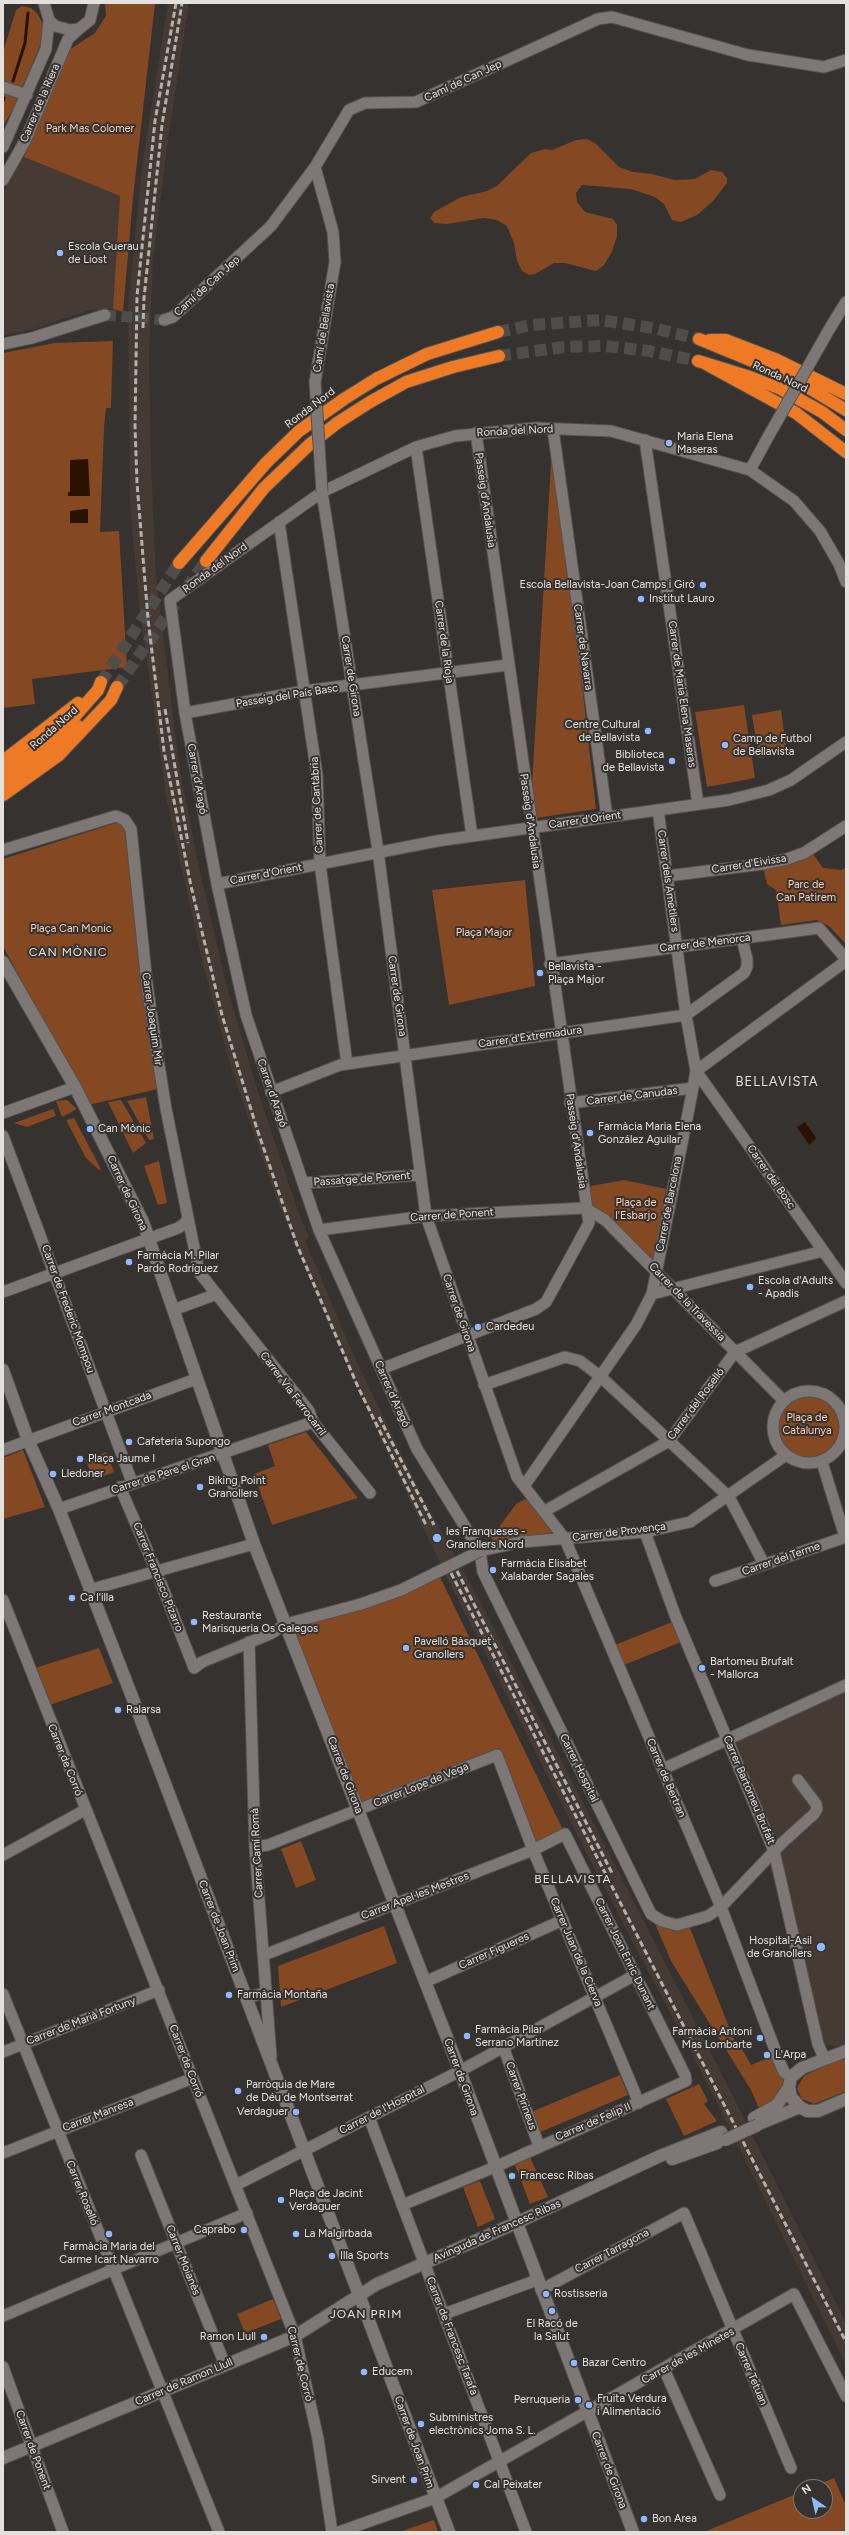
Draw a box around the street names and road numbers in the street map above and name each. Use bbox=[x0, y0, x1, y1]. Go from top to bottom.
street label: Camí de Can Jep bbox=[422, 57, 504, 105]
street label: Carrer de la Riera bbox=[17, 62, 63, 144]
street label: Camí de Can Jep bbox=[171, 253, 243, 319]
street label: Camí de Bellavista bbox=[310, 283, 338, 373]
street label: Ronda Nord bbox=[750, 359, 810, 395]
street label: Ronda Nord bbox=[282, 385, 338, 431]
street label: Ronda del Nord bbox=[476, 422, 554, 440]
street label: Passeig d'Andalusia bbox=[472, 452, 498, 548]
street label: Ronda del Nord bbox=[180, 540, 250, 596]
street label: Carrer de la Rioja bbox=[432, 600, 456, 684]
street label: Carrer de Navarra bbox=[570, 603, 596, 691]
street label: Carrer de Maria Elena Maseras bbox=[665, 620, 699, 768]
street label: Carrer de Girona bbox=[338, 635, 364, 717]
street label: Passeig del País Basc bbox=[235, 681, 339, 711]
street label: Ronda Nord bbox=[27, 704, 81, 752]
street label: Carrer d'Aragó bbox=[184, 743, 210, 815]
street label: Carrer de Cantàbria bbox=[308, 757, 326, 853]
street label: Passeig d'Andalusia bbox=[517, 773, 543, 869]
street label: Carrer d'Orient bbox=[548, 808, 622, 832]
street label: Carrer dels Ametllers bbox=[654, 829, 682, 933]
street label: Carrer d'Eivissa bbox=[711, 852, 787, 876]
street label: Carrer d'Orient bbox=[229, 861, 303, 887]
street label: Carrer de Menorca bbox=[659, 931, 751, 955]
street label: Carrer de Girona bbox=[385, 955, 409, 1037]
street label: Carrer Joaquim Mir bbox=[139, 972, 165, 1066]
street label: Carrer d'Extremadura bbox=[477, 1023, 583, 1051]
street label: Carrer d'Aragó bbox=[254, 1057, 290, 1129]
street label: Carrer de Canudas bbox=[586, 1084, 678, 1108]
street label: Passeig d'Andalusia bbox=[563, 1093, 589, 1189]
street label: Carrer del Bosc bbox=[744, 1142, 798, 1212]
street label: Carrer de Girona bbox=[104, 1153, 150, 1233]
street label: Carrer de Barcelona bbox=[653, 1155, 685, 1253]
street label: Passatge de Ponent bbox=[313, 1169, 411, 1189]
street label: Carrer de Ponent bbox=[410, 1205, 494, 1225]
street label: Carrer de Frederic Mompou bbox=[39, 1243, 97, 1375]
street label: Carrer de la Travessia bbox=[646, 1260, 728, 1344]
street label: Carrer de Girona bbox=[440, 1272, 478, 1354]
street label: Carrer Via Ferrocarril bbox=[257, 1349, 329, 1439]
street label: Carrer d'Aragó bbox=[371, 1359, 413, 1429]
street label: Carrer del Roselló bbox=[665, 1365, 727, 1443]
street label: Carrer Montcada bbox=[71, 1389, 153, 1429]
street label: Carrer de Pere el Gran bbox=[109, 1451, 217, 1497]
street label: Carrer Francisco Pizarro bbox=[130, 1520, 186, 1634]
street label: Carrer de Provença bbox=[571, 1520, 667, 1544]
street label: Carrer del Terme bbox=[740, 1539, 822, 1579]
street label: Carrer de Corró bbox=[45, 1722, 85, 1798]
street label: Carrer Hospital bbox=[557, 1732, 601, 1804]
street label: Carrer Bartomeu Brufalt bbox=[720, 1734, 778, 1846]
street label: Carrer de Girona bbox=[324, 1735, 366, 1815]
street label: Carrer de Bertran bbox=[643, 1736, 689, 1820]
street label: Carrer Lope de Vega bbox=[372, 1760, 470, 1810]
street label: Carrer Camí Romà bbox=[248, 1808, 266, 1898]
street label: Carrer Apel·les Mestres bbox=[359, 1869, 471, 1923]
street label: Carrer de Joan Prim bbox=[195, 1878, 243, 1974]
street label: Carrer Juan de la Cierva bbox=[547, 1896, 605, 2008]
street label: Carrer Joan Enric Dunant bbox=[592, 1896, 658, 2012]
street label: Carrer Figueres bbox=[457, 1930, 531, 1972]
street label: Carrer de Marià Fortuny bbox=[24, 1994, 138, 2048]
street label: Carrer de Corró bbox=[166, 2023, 206, 2099]
street label: Carrer de Girona bbox=[441, 2037, 481, 2117]
street label: Carrer Pirineus bbox=[502, 2060, 540, 2132]
street label: Carrer de l'Hospital bbox=[337, 2083, 427, 2137]
street label: Carrer Manresa bbox=[61, 2095, 135, 2135]
street label: Carrer de Felip II bbox=[553, 2100, 633, 2144]
street label: Carrer Roselló bbox=[63, 2159, 101, 2227]
street label: Avinguda de Francesc Ribas bbox=[431, 2197, 563, 2265]
street label: Carrer Moianès bbox=[163, 2223, 203, 2297]
street label: Carrer Tarragona bbox=[573, 2226, 651, 2276]
street label: Carrer de Francesc Tarafa bbox=[423, 2275, 481, 2397]
street label: Carrer de Corró bbox=[284, 2325, 316, 2403]
street label: Carrer de les Minetes bbox=[639, 2325, 737, 2387]
street label: Carrer Tetuan bbox=[732, 2341, 770, 2407]
street label: Carrer de Ramon Llull bbox=[133, 2355, 235, 2409]
street label: Carrer de Joan Prim bbox=[391, 2394, 437, 2490]
street label: Carrer de Ponent bbox=[12, 2408, 54, 2492]
street label: Carrer de Girona bbox=[588, 2430, 630, 2510]

